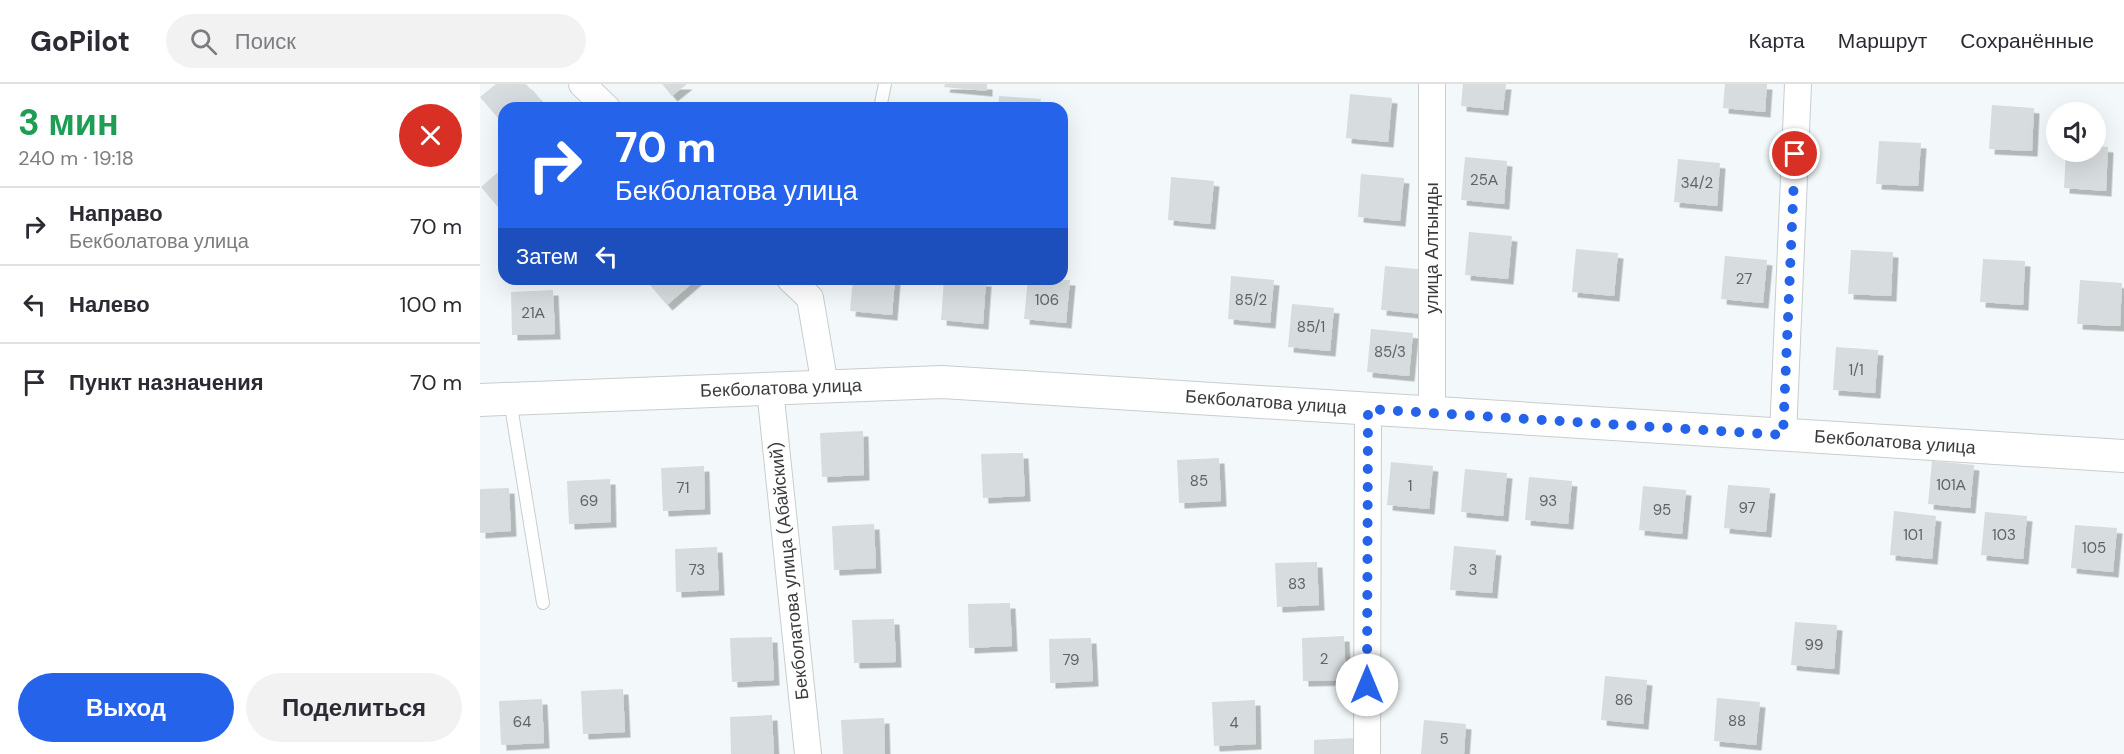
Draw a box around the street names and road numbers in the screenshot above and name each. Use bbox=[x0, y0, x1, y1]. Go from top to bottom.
street label: улица Алтынды bbox=[1420, 182, 1444, 314]
street label: Бекболатова улица bbox=[700, 373, 863, 403]
street label: Бекболатова улица bbox=[1184, 384, 1349, 420]
street label: Бекболатова улица bbox=[1813, 424, 1978, 460]
street label: Бекболатова улица (Абайский) bbox=[764, 441, 814, 701]

